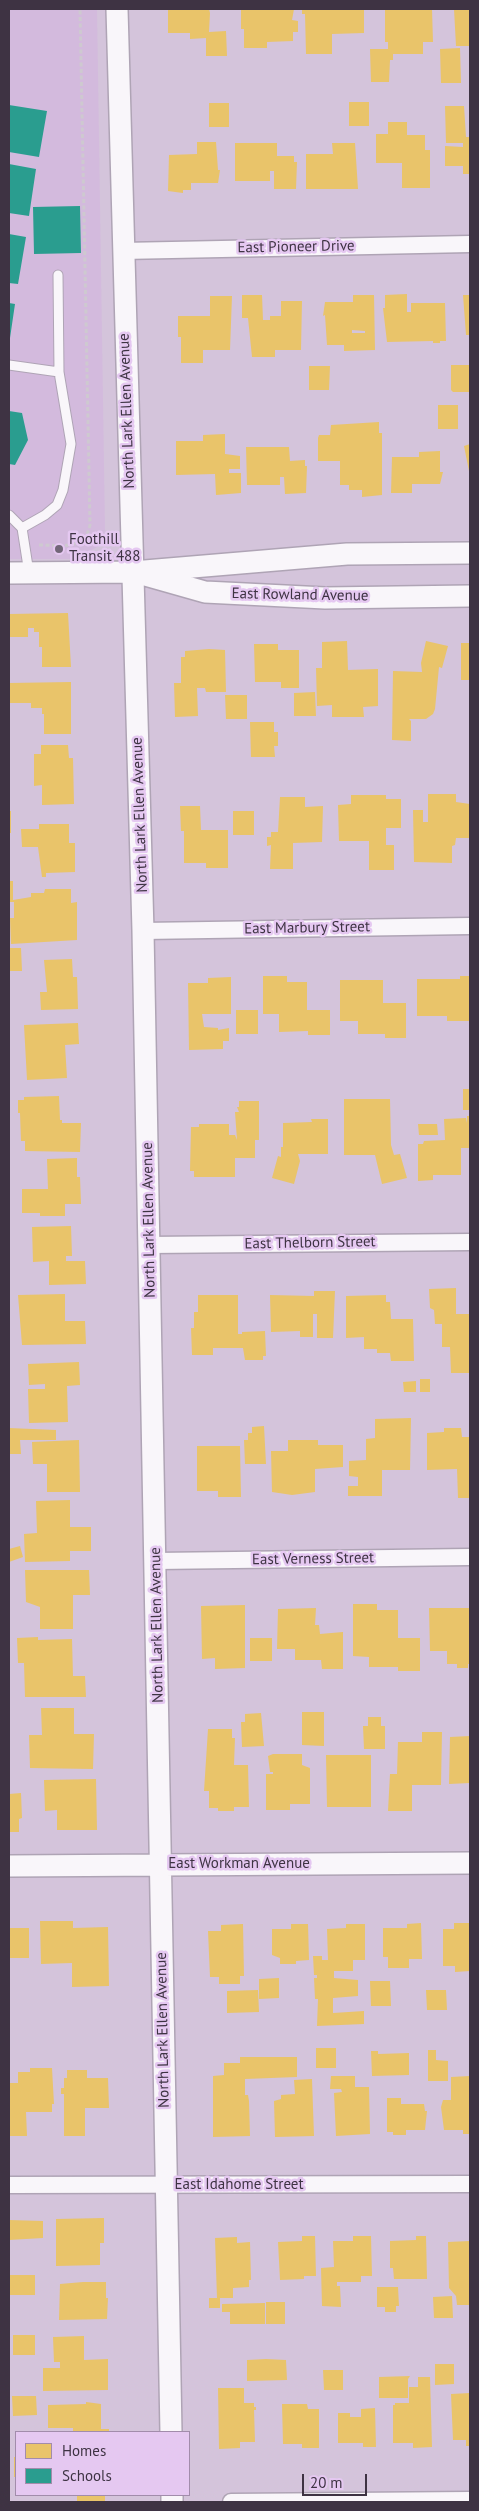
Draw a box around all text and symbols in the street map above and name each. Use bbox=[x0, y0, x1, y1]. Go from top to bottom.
street label: East Pioneer Drive bbox=[237, 237, 355, 257]
street label: North Lark Ellen Avenue bbox=[115, 333, 139, 489]
place label: Foothill Transit 488 bbox=[69, 531, 140, 566]
marker: Foothill Transit 488 bbox=[53, 543, 65, 555]
street label: East Rowland Avenue bbox=[231, 585, 369, 605]
street label: North Lark Ellen Avenue bbox=[128, 737, 152, 893]
street label: East Marbury Street bbox=[244, 918, 370, 938]
street label: North Lark Ellen Avenue bbox=[139, 1142, 159, 1298]
street label: East Thelborn Street bbox=[244, 1233, 376, 1253]
street label: North Lark Ellen Avenue bbox=[147, 1547, 167, 1703]
street label: East Verness Street bbox=[252, 1549, 374, 1569]
street label: East Workman Avenue bbox=[168, 1855, 310, 1873]
street label: North Lark Ellen Avenue bbox=[153, 1952, 173, 2108]
street label: East Idahome Street bbox=[174, 2176, 304, 2194]
legend bbox=[15, 2431, 190, 2496]
text: Homes bbox=[62, 2441, 106, 2460]
scale bar bbox=[304, 2464, 369, 2496]
text: Schools bbox=[62, 2466, 112, 2485]
text: 20 m bbox=[310, 2473, 343, 2492]

